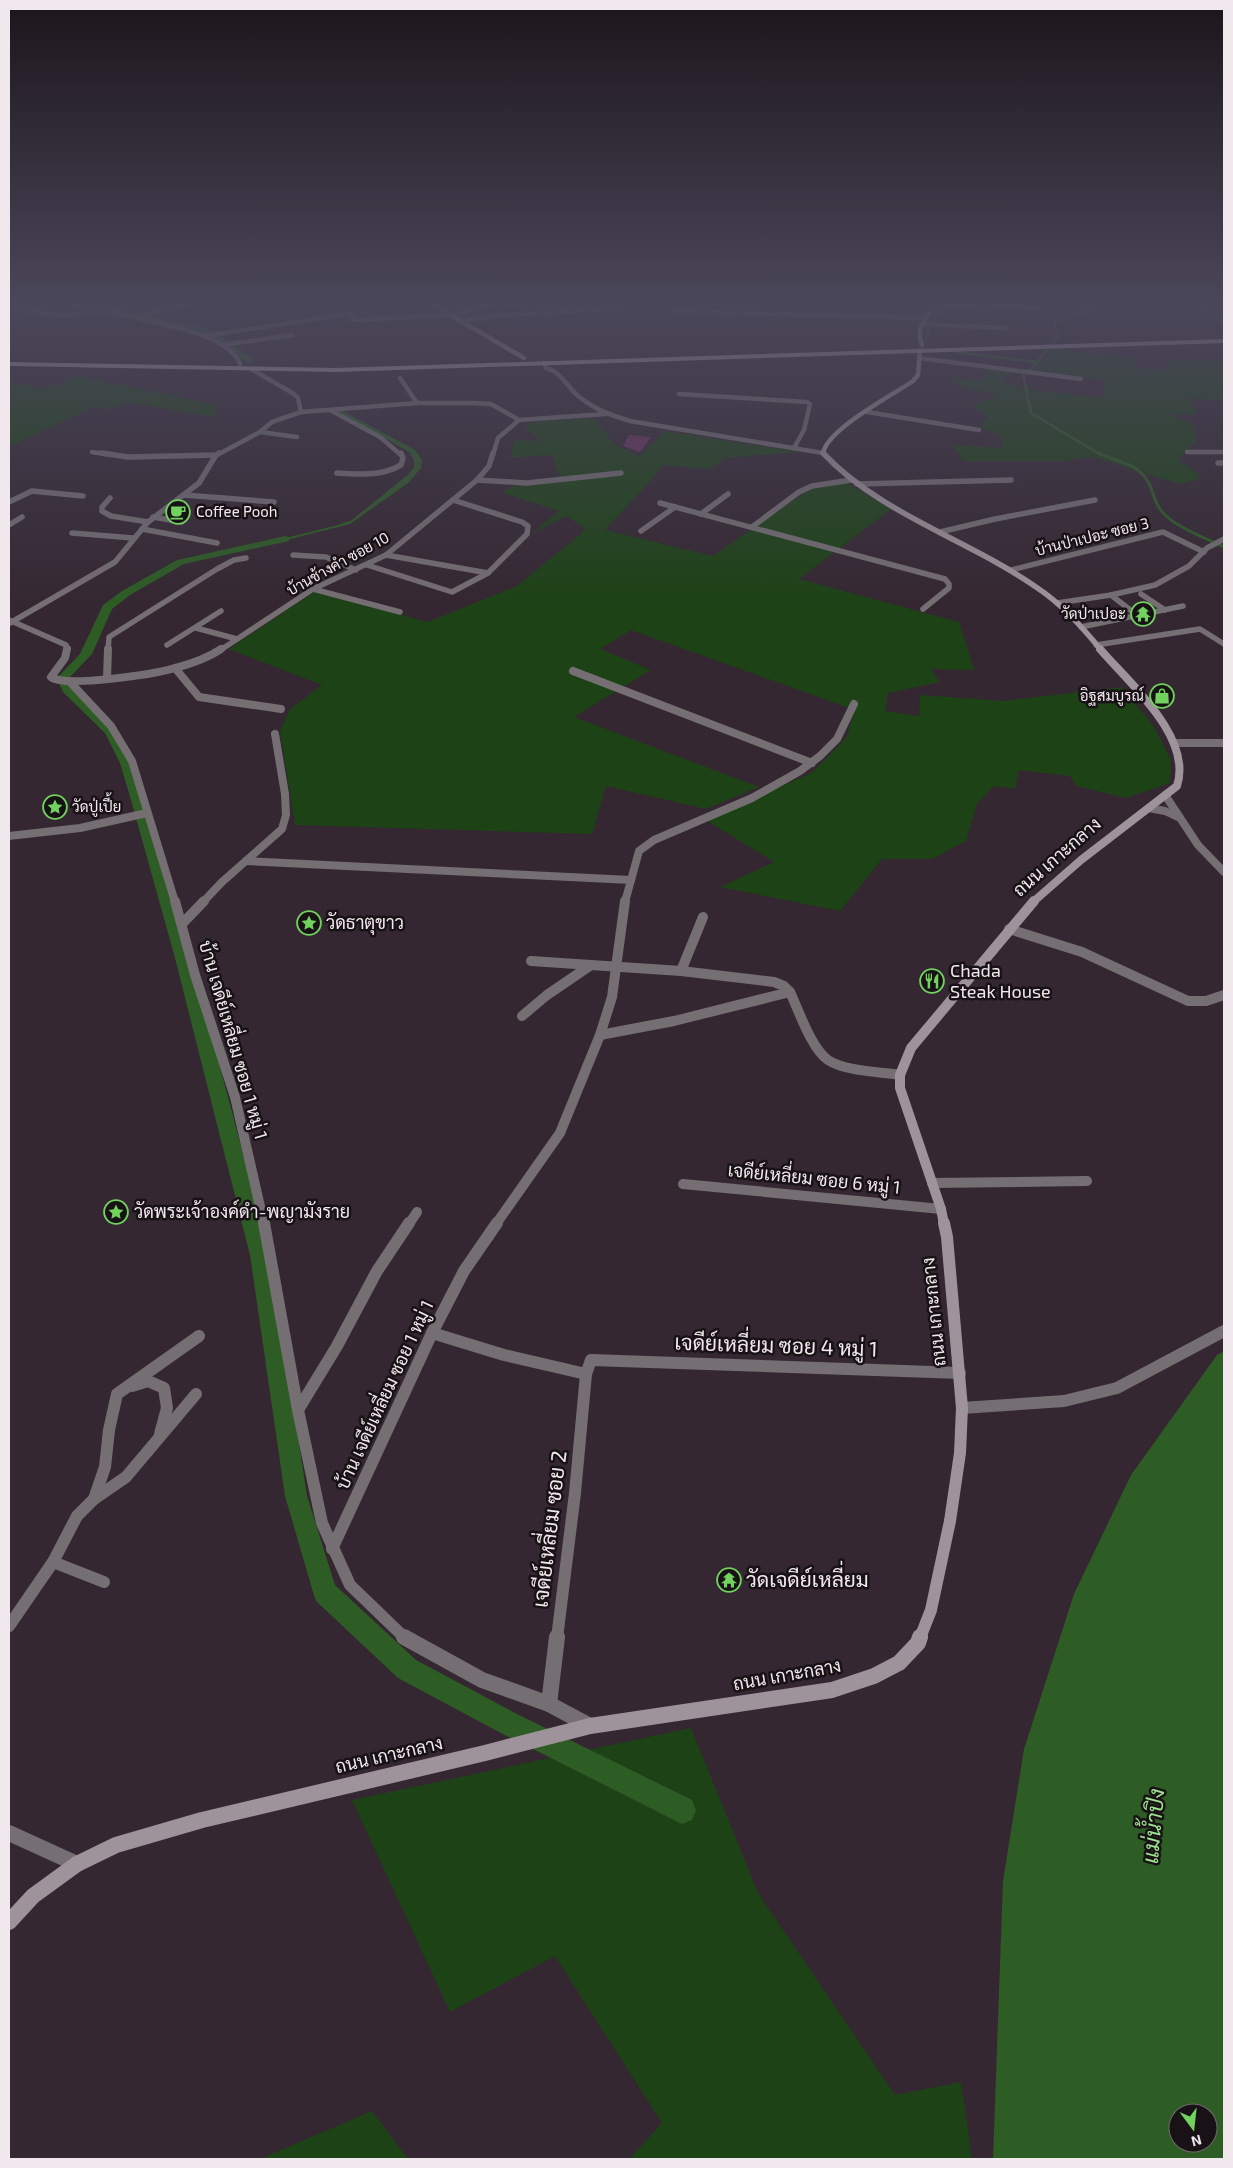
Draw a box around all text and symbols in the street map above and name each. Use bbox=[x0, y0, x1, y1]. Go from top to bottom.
cafe icon: Coffee Pooh bbox=[165, 499, 191, 525]
place label: Coffee Pooh bbox=[196, 502, 278, 520]
street label: บ้านป่าเปอะ ซอย 3 bbox=[1033, 513, 1150, 559]
street label: บ้านช้างคำ ซอย 10 bbox=[283, 528, 392, 599]
temple icon: วัดป่าเปอะ bbox=[1130, 601, 1156, 627]
place label: วัดป่าเปอะ bbox=[1061, 604, 1126, 622]
shop icon: อิฐสมบูรณ์ bbox=[1149, 683, 1175, 709]
place label: อิฐสมบูรณ์ bbox=[1080, 686, 1144, 706]
place label: วัดปู่เปี้ย bbox=[72, 792, 121, 817]
place icon: วัดปู่เปี้ย bbox=[42, 794, 68, 820]
street label: ถนน เกาะกลาง bbox=[1008, 812, 1105, 900]
place icon: วัดธาตุขาว bbox=[296, 910, 322, 936]
place label: วัดธาตุขาว bbox=[326, 911, 404, 935]
street label: บ้าน เจดีย์เหลี่ยม ซอย 1 หมู่ 1 bbox=[192, 937, 277, 1143]
place label: Chada Steak House bbox=[950, 959, 1051, 1002]
restaurant icon: Chada Steak House bbox=[919, 968, 945, 994]
street label: เจดีย์เหลี่ยม ซอย 6 หมู่ 1 bbox=[726, 1154, 902, 1201]
place icon: วัดพระเจ้าองค์ดำ-พญามังราย bbox=[103, 1199, 129, 1225]
place label: วัดพระเจ้าองค์ดำ-พญามังราย bbox=[134, 1199, 350, 1223]
street label: ถนน เกาะกลาง bbox=[916, 1257, 950, 1368]
street label: บ้าน เจดีย์เหลี่ยม ซอย 1 หมู่ 1 bbox=[327, 1295, 440, 1494]
street label: เจดีย์เหลี่ยม ซอย 4 หมู่ 1 bbox=[674, 1322, 878, 1365]
street label: เจดีย์เหลี่ยม ซอย 2 bbox=[521, 1448, 571, 1609]
place label: วัดเจดีย์เหลี่ยม bbox=[746, 1560, 869, 1591]
temple icon: วัดเจดีย์เหลี่ยม bbox=[716, 1567, 742, 1593]
street label: ถนน เกาะกลาง bbox=[731, 1654, 843, 1694]
street label: ถนน เกาะกลาง bbox=[333, 1731, 445, 1777]
water label: แม่น้ำปิง bbox=[1131, 1787, 1168, 1865]
north arrow bbox=[1168, 2103, 1218, 2153]
text: N bbox=[1189, 2132, 1204, 2151]

